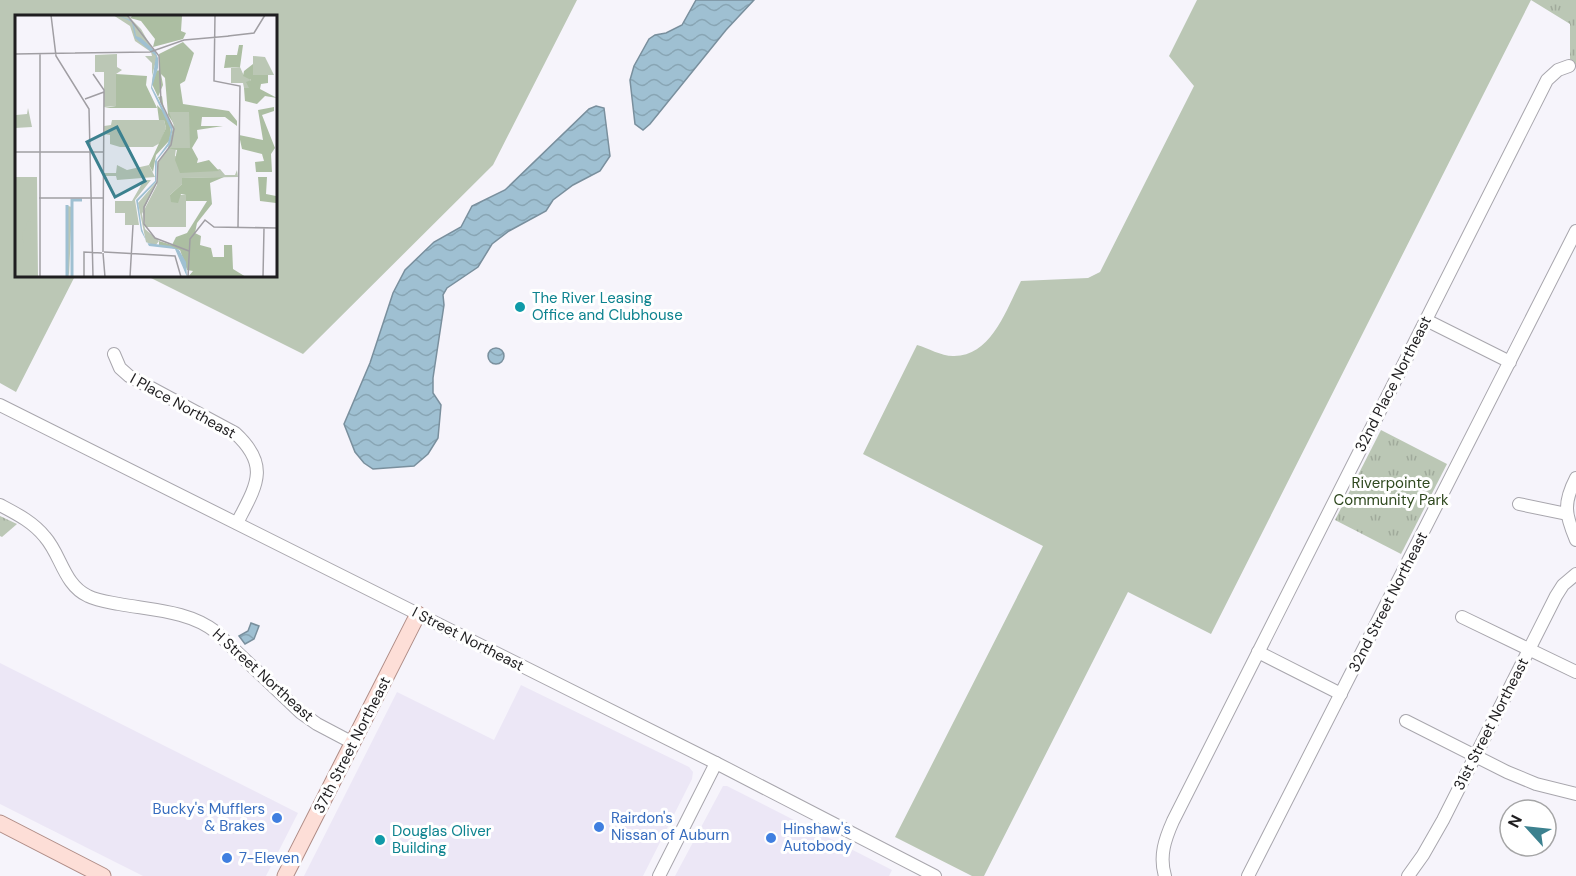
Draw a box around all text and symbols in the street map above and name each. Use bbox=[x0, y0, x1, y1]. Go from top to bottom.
inset map bbox=[15, 15, 278, 278]
place label: The River Leasing Office and Clubhouse bbox=[532, 288, 683, 325]
marker: The River Leasing Office and Clubhouse bbox=[513, 300, 527, 314]
street label: 32nd Place Northeast bbox=[1350, 313, 1436, 455]
street label: I Place Northeast bbox=[127, 369, 239, 443]
park label: Riverpointe Community Park bbox=[1333, 473, 1449, 510]
street label: 32nd Street Northeast bbox=[1344, 528, 1432, 676]
street label: I Street Northeast bbox=[409, 602, 527, 676]
street label: H Street Northeast bbox=[208, 624, 318, 726]
street label: 31st Street Northeast bbox=[1449, 654, 1533, 794]
street label: 37th Street Northeast bbox=[309, 673, 395, 817]
north arrow bbox=[1498, 798, 1558, 858]
place label: Bucky's Mufflers & Brakes bbox=[153, 799, 265, 836]
place label: Rairdon's Nissan of Auburn bbox=[611, 808, 729, 845]
marker: Bucky's Mufflers & Brakes bbox=[270, 811, 284, 825]
text: N bbox=[1503, 811, 1527, 831]
place label: Hinshaw's Autobody bbox=[783, 819, 853, 856]
marker: Rairdon's Nissan of Auburn bbox=[592, 820, 606, 834]
place label: Douglas Oliver Building bbox=[392, 821, 492, 858]
marker: Hinshaw's Autobody bbox=[764, 831, 778, 845]
marker: Douglas Oliver Building bbox=[373, 833, 387, 847]
place label: 7-Eleven bbox=[239, 848, 299, 868]
marker: 7-Eleven bbox=[220, 851, 234, 865]

